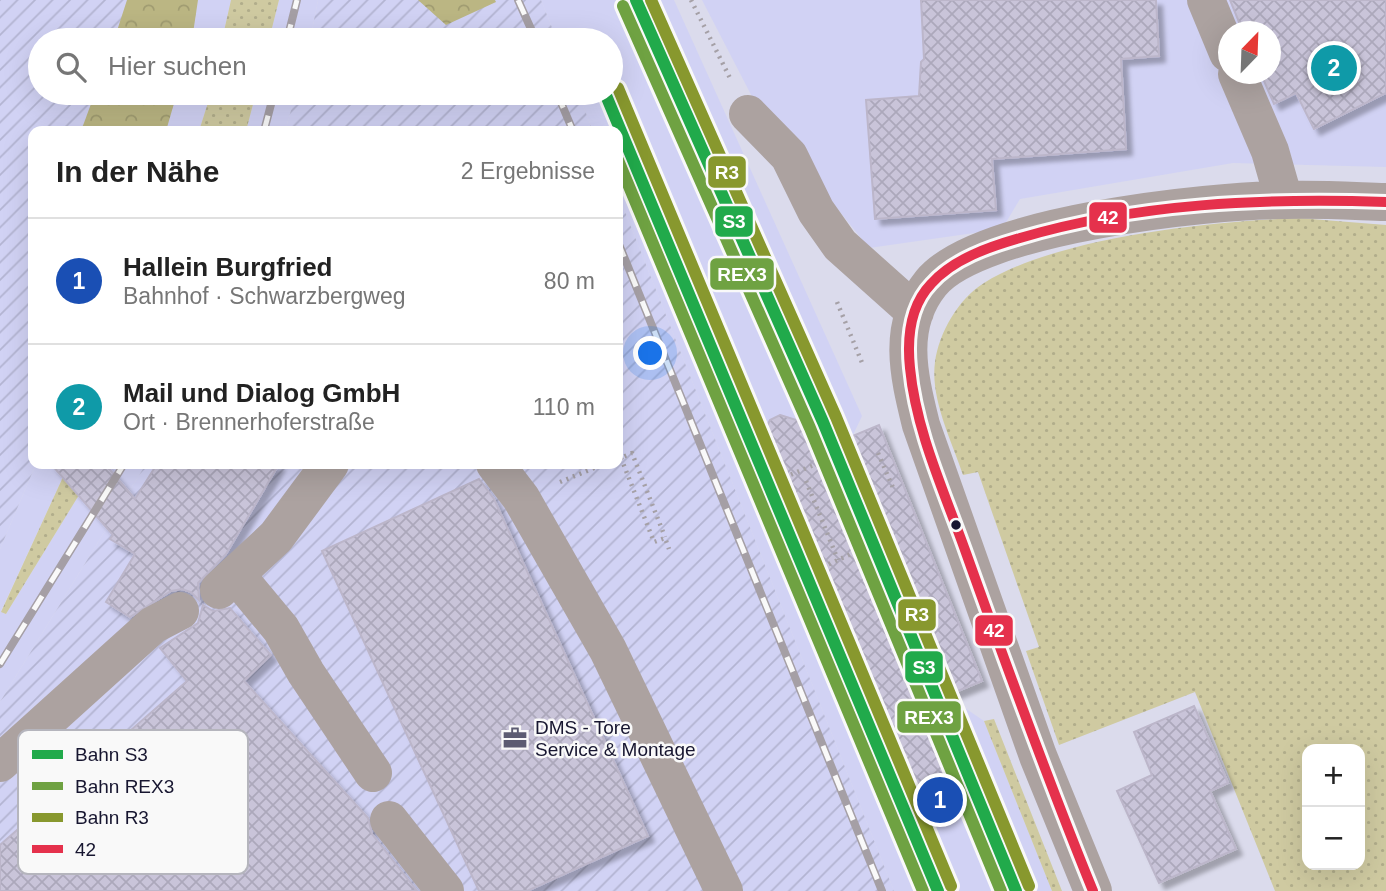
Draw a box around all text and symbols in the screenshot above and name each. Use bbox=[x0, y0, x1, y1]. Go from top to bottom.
north arrow bbox=[1218, 21, 1281, 84]
search box bbox=[28, 28, 623, 105]
pin: 2 bbox=[1311, 42, 1357, 94]
icon: search bbox=[52, 48, 90, 86]
text: Hier suchen bbox=[108, 51, 247, 81]
text: In der Nähe bbox=[56, 155, 219, 188]
line badge: R3 bbox=[707, 155, 747, 189]
text: 2 Ergebnisse bbox=[461, 158, 595, 184]
text: R3 bbox=[715, 162, 739, 183]
line badge: 42 bbox=[1088, 201, 1128, 234]
line badge: S3 bbox=[714, 205, 754, 238]
text: 42 bbox=[1097, 207, 1119, 228]
text: S3 bbox=[722, 211, 746, 232]
text: Hallein Burgfried bbox=[123, 252, 332, 282]
line badge: REX3 bbox=[709, 257, 775, 291]
text: REX3 bbox=[717, 264, 767, 285]
text: 1 bbox=[73, 268, 85, 294]
text: 80 m bbox=[544, 268, 595, 294]
text: Bahnhof · Schwarzbergweg bbox=[123, 283, 406, 309]
your location bbox=[633, 336, 667, 370]
text: Mail und Dialog GmbH bbox=[123, 378, 400, 408]
text: 2 bbox=[73, 394, 85, 420]
text: 110 m bbox=[533, 394, 595, 420]
text: Ort · Brennerhoferstraße bbox=[123, 409, 375, 435]
unlabelled marker bbox=[949, 518, 963, 532]
line badge: R3 bbox=[897, 598, 937, 632]
text: R3 bbox=[905, 604, 929, 625]
line badge: 42 bbox=[974, 614, 1014, 647]
text: 42 bbox=[983, 620, 1005, 641]
line badge: S3 bbox=[904, 650, 944, 684]
text: S3 bbox=[912, 657, 936, 678]
line badge: REX3 bbox=[896, 700, 962, 734]
text: REX3 bbox=[904, 707, 954, 728]
place label: DMS - Tore Service & Montage bbox=[535, 717, 696, 760]
office icon: DMS - Tore Service & Montage bbox=[501, 724, 529, 752]
legend bbox=[18, 730, 248, 874]
text: Bahn S3 bbox=[75, 744, 148, 765]
map controls bbox=[1302, 744, 1365, 870]
button: + bbox=[1302, 744, 1365, 807]
pin: 1 bbox=[917, 774, 963, 826]
text: Bahn REX3 bbox=[75, 776, 174, 797]
text: Bahn R3 bbox=[75, 807, 149, 828]
button: − bbox=[1302, 807, 1365, 870]
text: 42 bbox=[75, 839, 96, 860]

